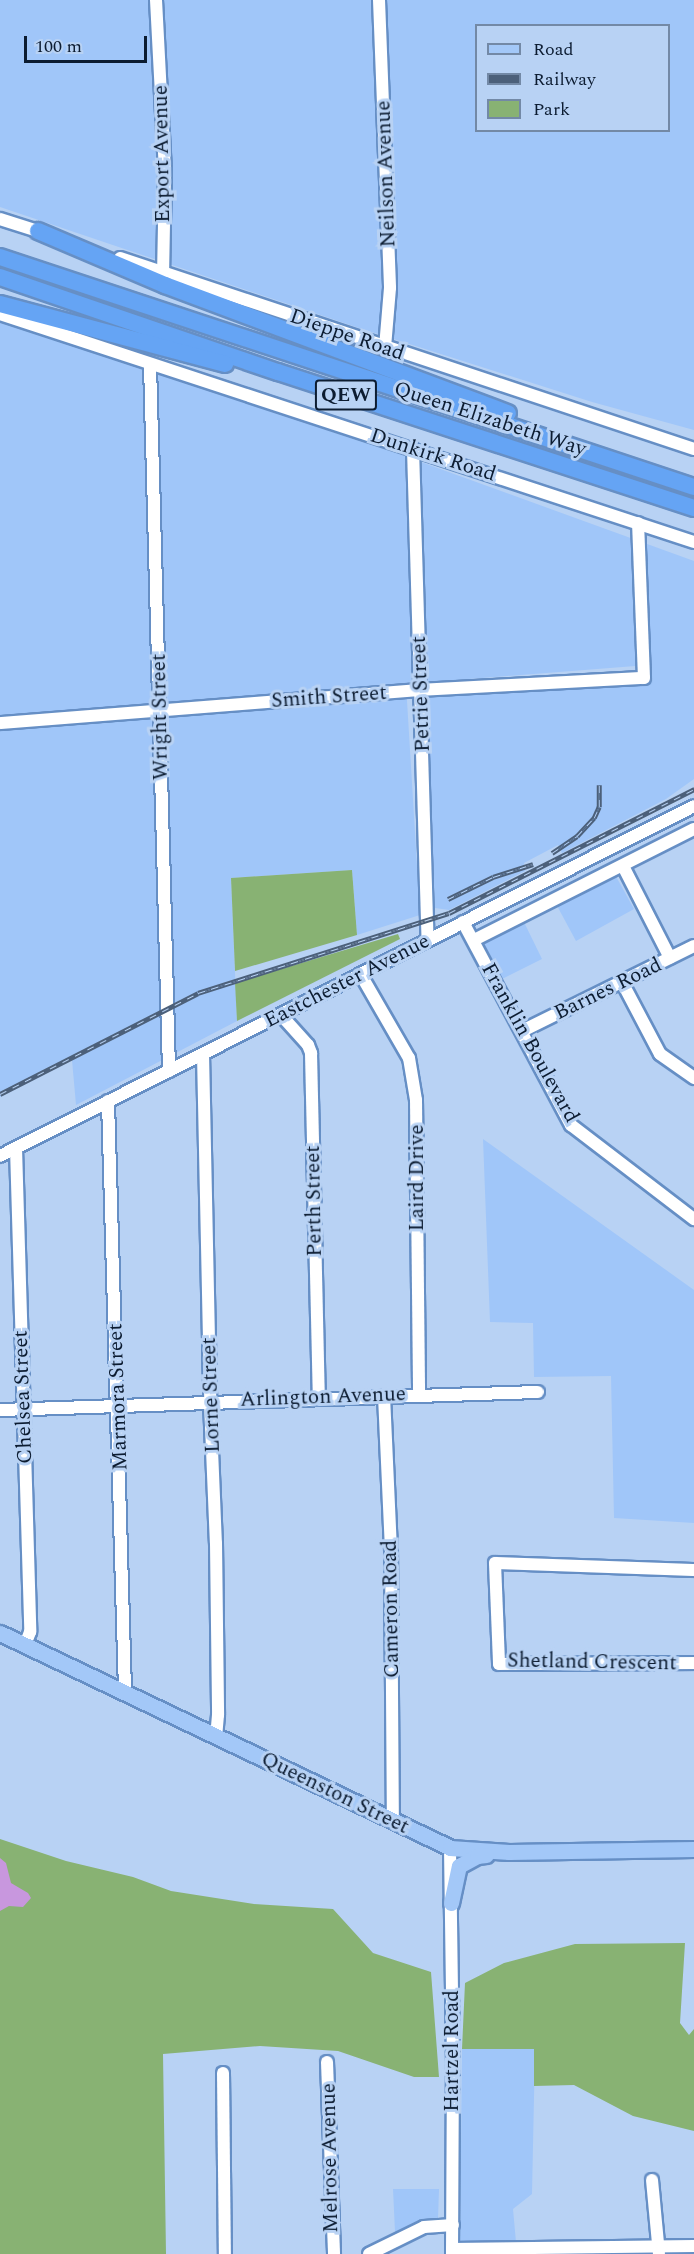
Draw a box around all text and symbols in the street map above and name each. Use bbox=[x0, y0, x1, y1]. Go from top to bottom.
scale bar bbox=[27, 24, 150, 62]
legend bbox=[475, 24, 670, 132]
text: 100 m bbox=[35, 33, 82, 60]
text: Road bbox=[533, 36, 574, 63]
text: Railway bbox=[533, 66, 596, 93]
street label: Export Avenue bbox=[148, 85, 176, 223]
text: Park bbox=[533, 96, 570, 123]
street label: Neilson Avenue bbox=[371, 100, 401, 248]
street label: Dieppe Road bbox=[286, 304, 408, 366]
street label: Queen Elizabeth Way bbox=[391, 376, 589, 462]
road number: QEW bbox=[314, 378, 378, 412]
street label: Dunkirk Road bbox=[367, 423, 499, 487]
street label: Petrie Street bbox=[406, 635, 436, 753]
street label: Wright Street bbox=[146, 654, 174, 780]
street label: Smith Street bbox=[270, 680, 388, 714]
street label: Eastchester Avenue bbox=[260, 928, 434, 1034]
street label: Barnes Road bbox=[550, 952, 666, 1026]
street label: Franklin Boulevard bbox=[476, 959, 584, 1127]
street label: Laird Drive bbox=[404, 1125, 430, 1231]
street label: Perth Street bbox=[300, 1145, 328, 1257]
street label: Marmora Street bbox=[103, 1323, 133, 1471]
street label: Chelsea Street bbox=[8, 1330, 38, 1464]
street label: Lorne Street bbox=[196, 1337, 226, 1453]
street label: Arlington Avenue bbox=[240, 1382, 406, 1412]
street label: Cameron Road bbox=[377, 1540, 405, 1678]
street label: Shetland Crescent bbox=[507, 1648, 677, 1676]
street label: Queenston Street bbox=[257, 1746, 413, 1840]
street label: Hartzel Road bbox=[439, 1990, 465, 2112]
street label: Melrose Avenue bbox=[316, 2083, 344, 2233]

